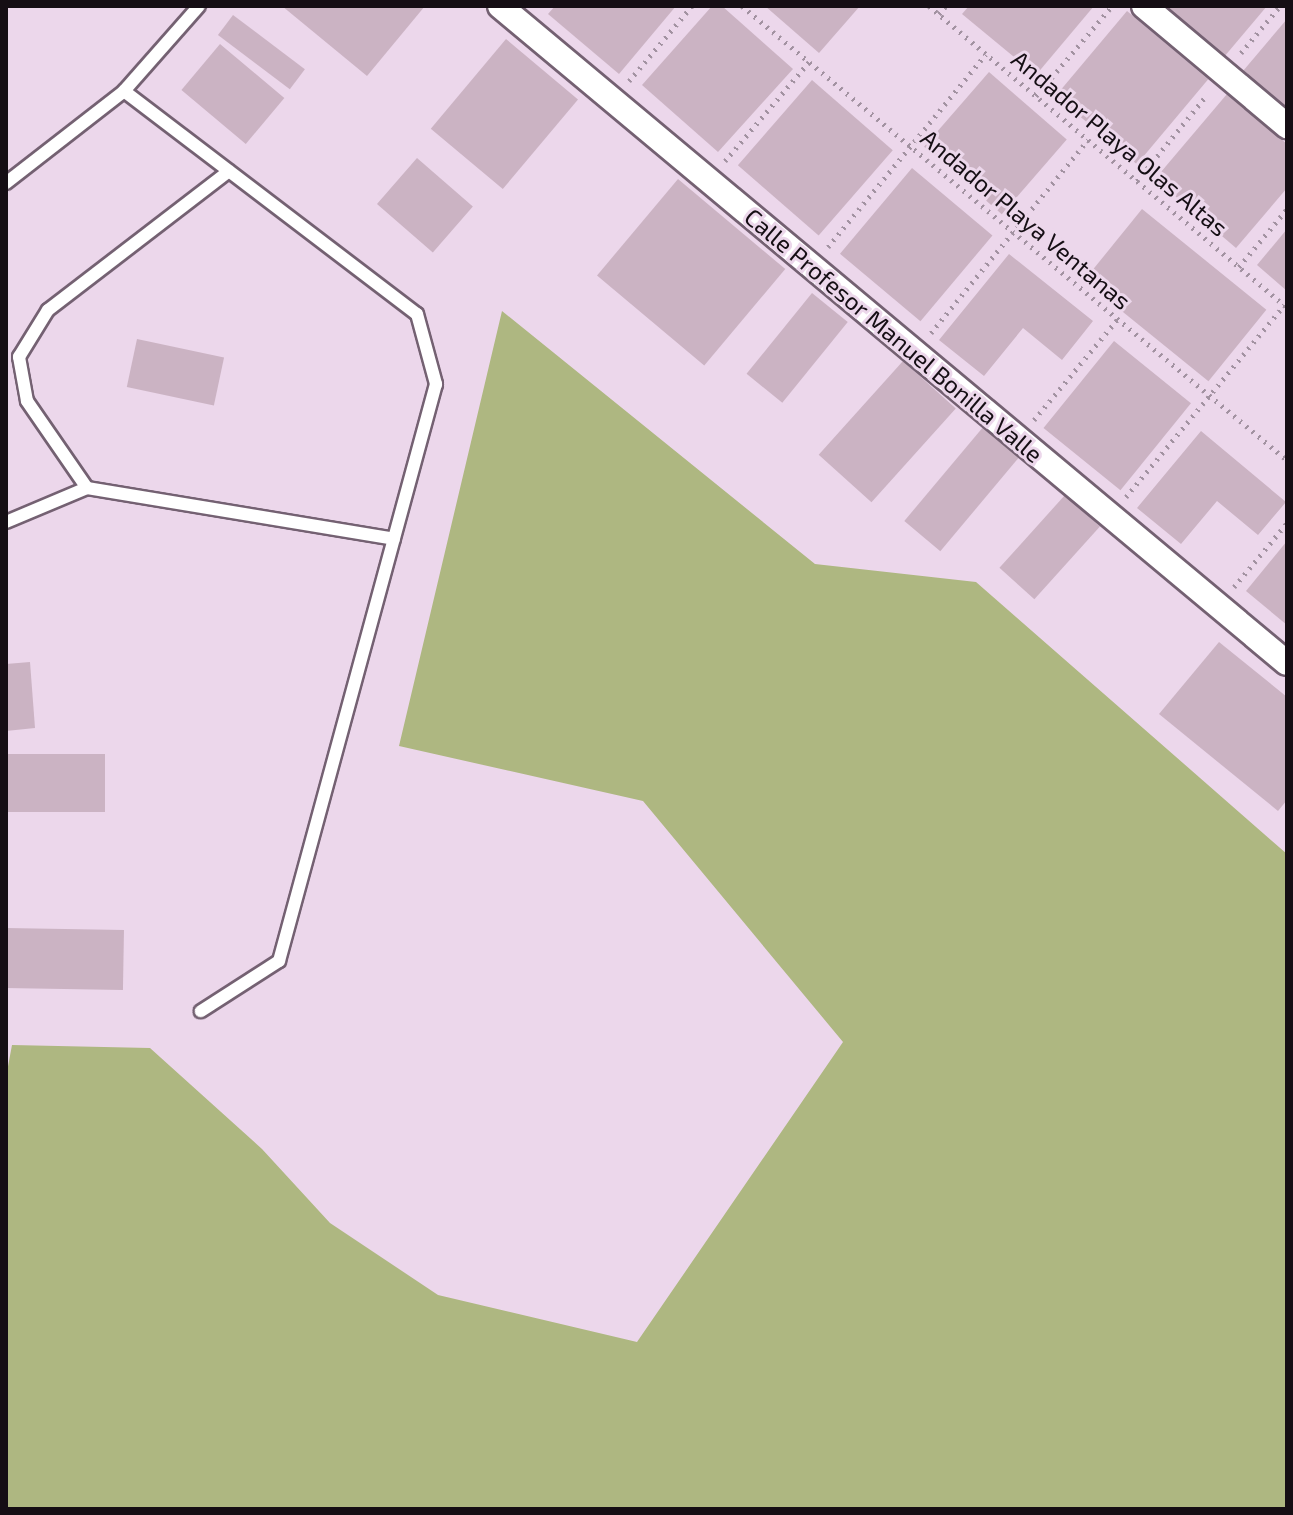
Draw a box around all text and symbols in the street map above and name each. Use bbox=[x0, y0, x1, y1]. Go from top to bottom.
street label: Andador Playa Olas Altas bbox=[1006, 44, 1234, 242]
street label: Andador Playa Ventanas bbox=[915, 123, 1137, 315]
street label: Calle Profesor Manuel Bonilla Valle bbox=[739, 201, 1049, 469]

